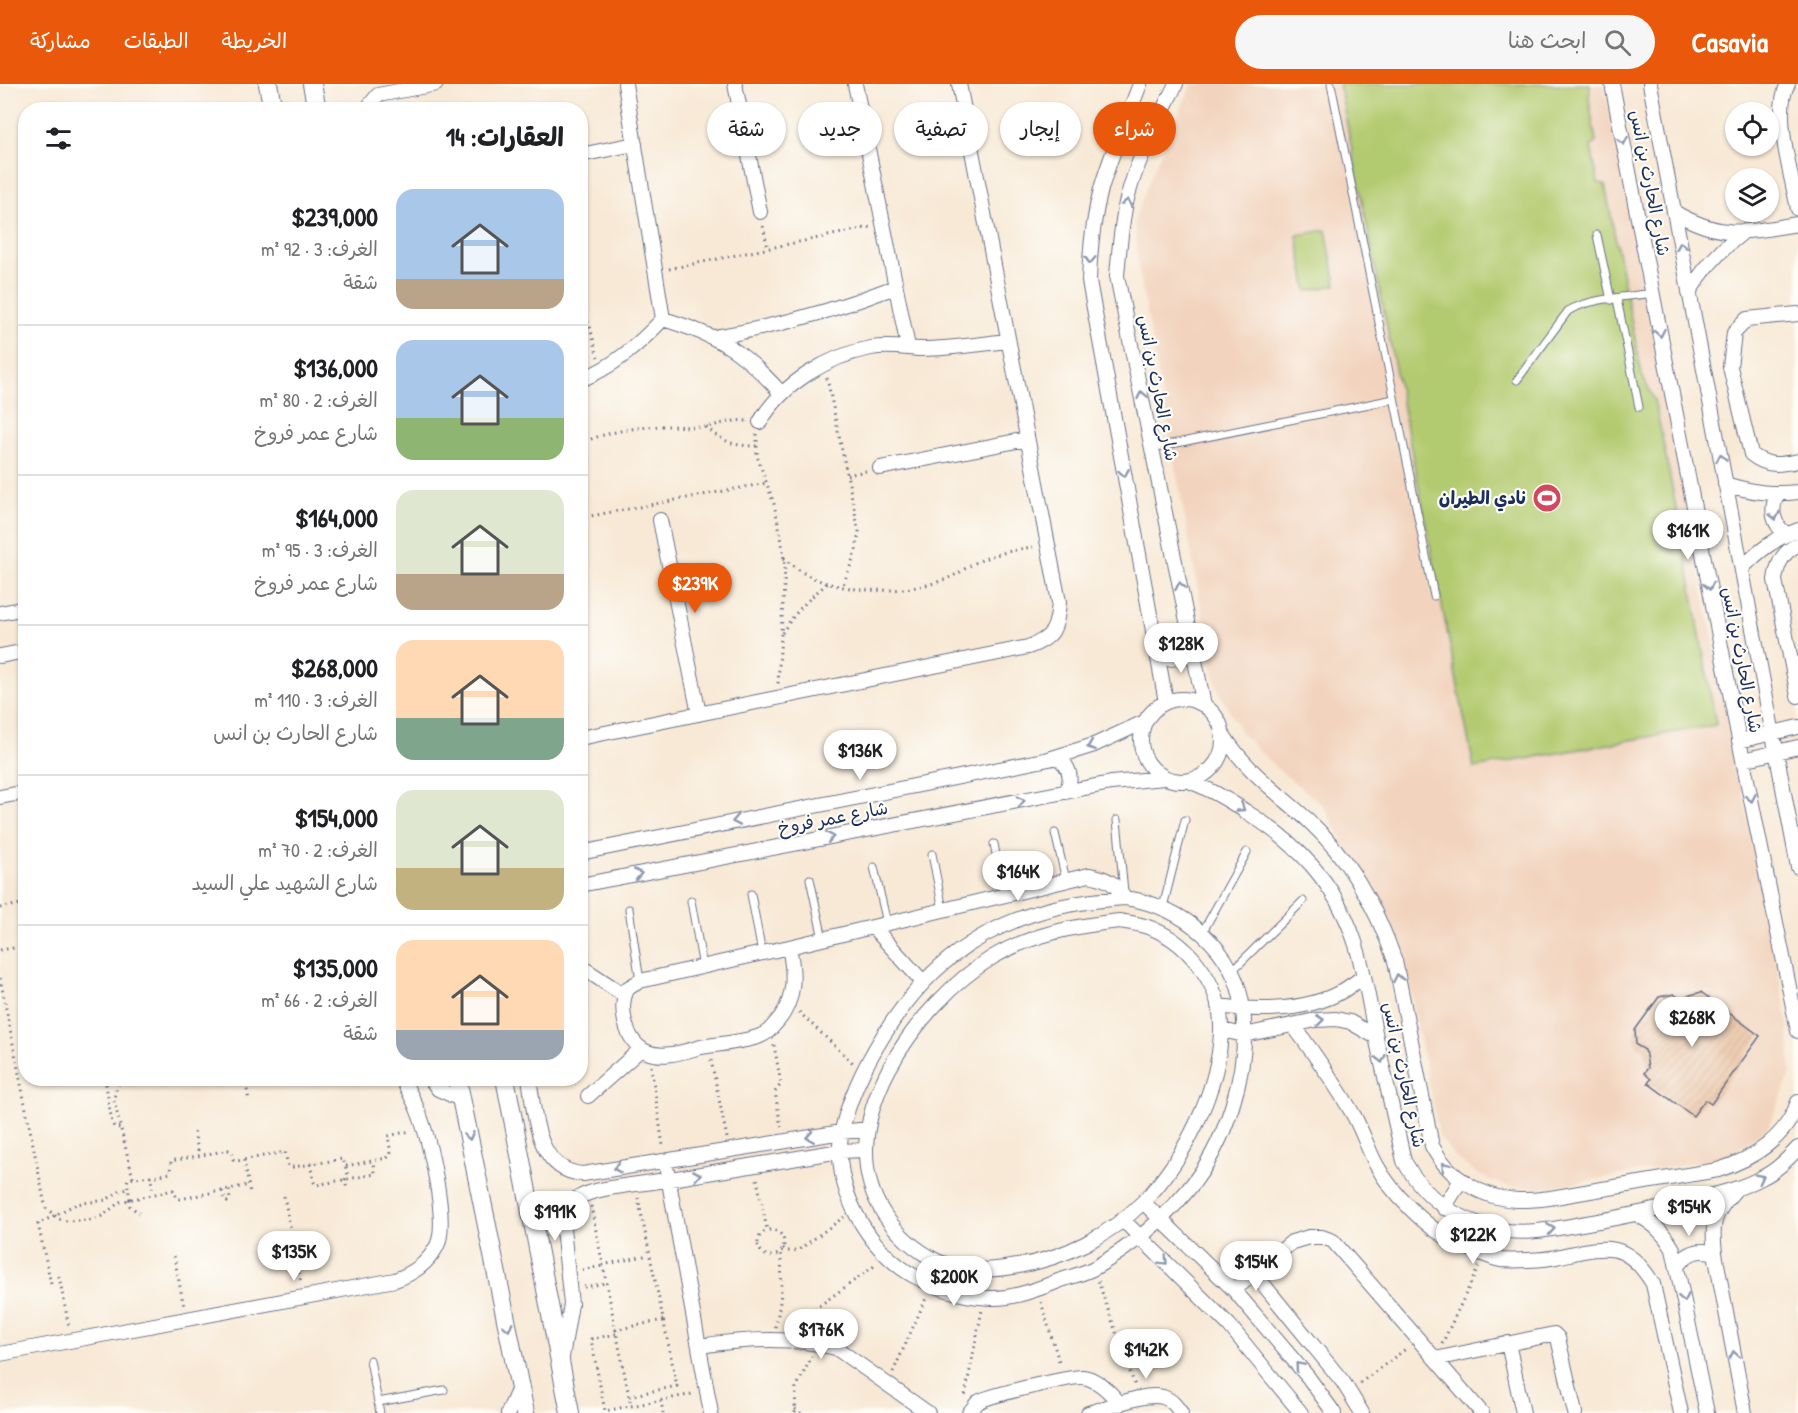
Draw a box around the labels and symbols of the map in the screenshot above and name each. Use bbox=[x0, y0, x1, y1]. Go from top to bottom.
street label: شارع الحارث بن انس bbox=[1624, 108, 1677, 258]
one-way arrow bbox=[1616, 136, 1629, 146]
one-way arrow bbox=[1119, 199, 1132, 209]
one-way arrow bbox=[1675, 241, 1688, 251]
one-way arrow bbox=[1084, 256, 1096, 265]
street label: شارع الحارث بن انس bbox=[1132, 313, 1185, 463]
one-way arrow bbox=[1653, 327, 1666, 337]
one-way arrow bbox=[1136, 390, 1149, 400]
one-way arrow bbox=[1715, 454, 1728, 464]
one-way arrow bbox=[1118, 468, 1130, 478]
sports icon: نادي الطيران bbox=[1531, 482, 1563, 514]
place label: نادي الطيران bbox=[1439, 485, 1526, 512]
pin: $161K bbox=[1646, 510, 1730, 561]
one-way arrow bbox=[1768, 511, 1781, 521]
pin: $239K bbox=[653, 563, 737, 614]
one-way arrow bbox=[1702, 581, 1715, 591]
one-way arrow bbox=[1174, 582, 1187, 592]
street label: شارع الحارث بن انس bbox=[1716, 585, 1769, 735]
pin: $128K bbox=[1139, 623, 1223, 674]
pin: $136K bbox=[818, 730, 902, 781]
one-way arrow bbox=[1086, 739, 1097, 751]
one-way arrow bbox=[1744, 793, 1757, 803]
street label: شارع عمر فروخ bbox=[776, 795, 890, 840]
one-way arrow bbox=[1016, 795, 1026, 808]
one-way arrow bbox=[1235, 800, 1245, 812]
one-way arrow bbox=[732, 814, 742, 827]
one-way arrow bbox=[824, 831, 834, 844]
pin: $164K bbox=[976, 851, 1060, 902]
one-way arrow bbox=[633, 868, 643, 881]
one-way arrow bbox=[1392, 973, 1405, 983]
pin: $268K bbox=[1650, 997, 1734, 1048]
street label: شارع الحارث بن انس bbox=[1377, 1000, 1432, 1150]
one-way arrow bbox=[1316, 1015, 1325, 1027]
one-way arrow bbox=[1374, 1053, 1387, 1063]
one-way arrow bbox=[805, 1130, 815, 1143]
one-way arrow bbox=[462, 1131, 475, 1141]
one-way arrow bbox=[613, 1162, 622, 1174]
one-way arrow bbox=[1441, 1162, 1452, 1173]
one-way arrow bbox=[693, 1169, 702, 1181]
one-way arrow bbox=[1754, 1174, 1764, 1185]
pin: $154K bbox=[1647, 1186, 1731, 1237]
pin: $191K bbox=[513, 1191, 597, 1242]
pin: $122K bbox=[1431, 1214, 1515, 1265]
one-way arrow bbox=[1547, 1224, 1556, 1236]
pin: $135K bbox=[252, 1231, 336, 1282]
pin: $154K bbox=[1214, 1241, 1298, 1292]
one-way arrow bbox=[1156, 1254, 1167, 1265]
pin: $200K bbox=[912, 1256, 996, 1307]
one-way arrow bbox=[1677, 1293, 1690, 1303]
pin: $176K bbox=[779, 1309, 863, 1360]
one-way arrow bbox=[501, 1322, 514, 1332]
pin: $142K bbox=[1104, 1329, 1188, 1380]
one-way arrow bbox=[1728, 1351, 1741, 1361]
one-way arrow bbox=[1295, 1362, 1306, 1373]

